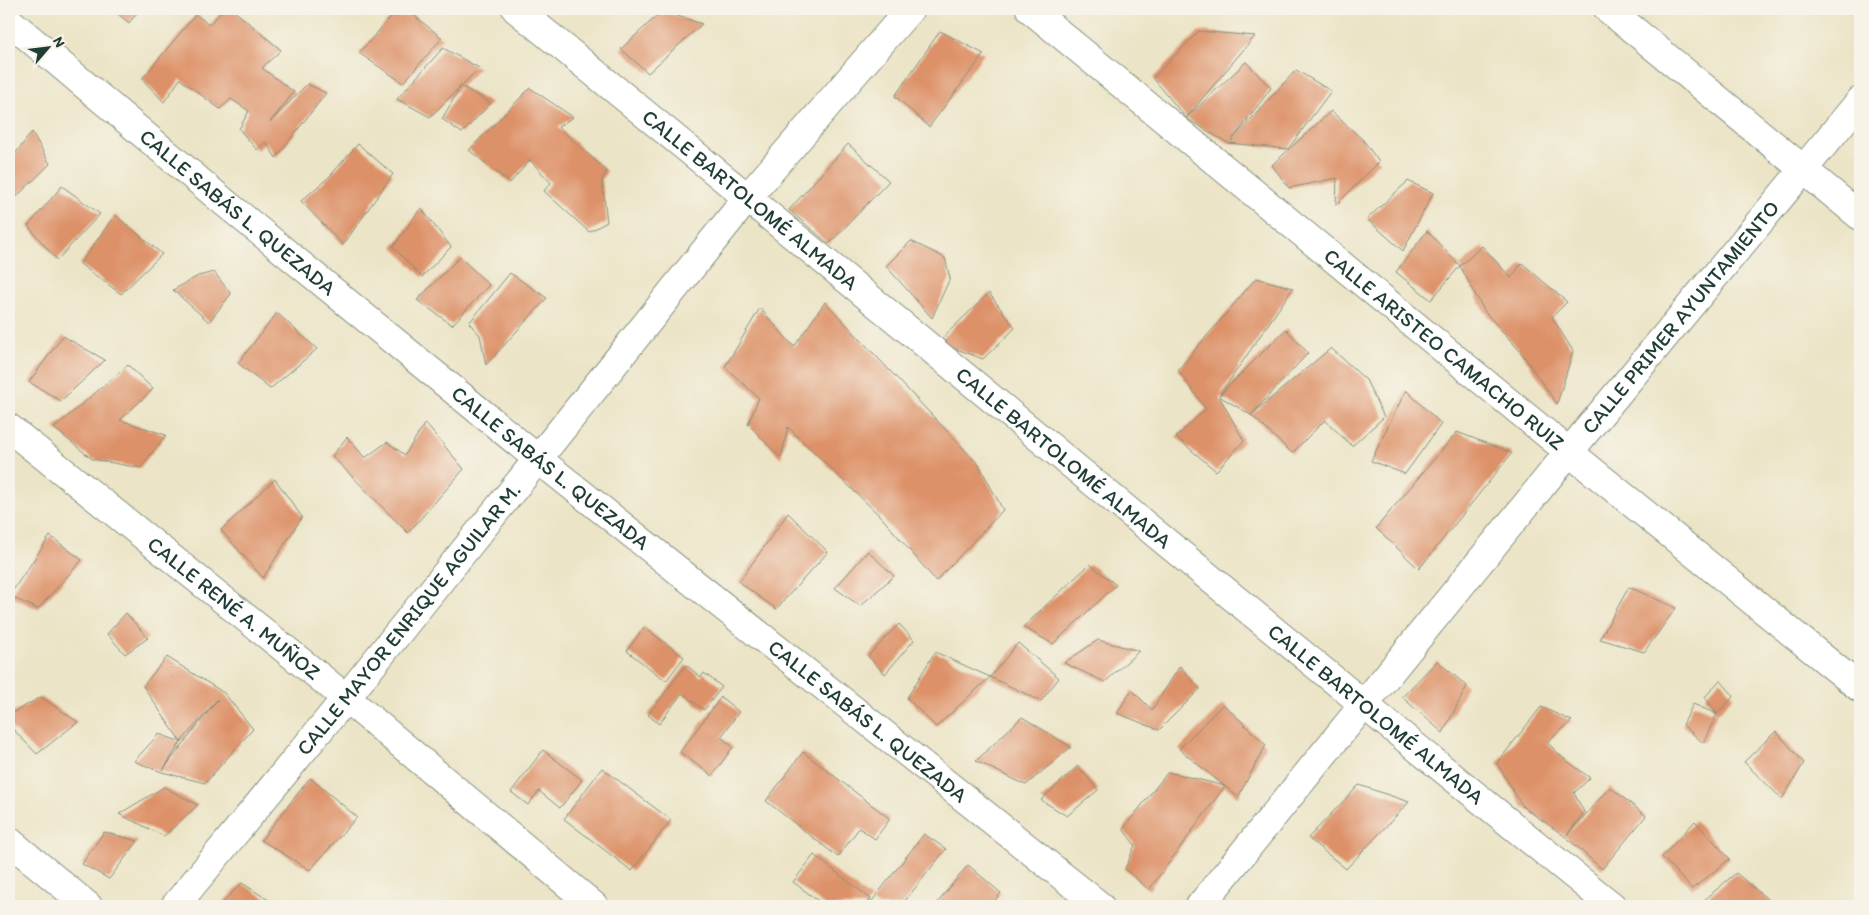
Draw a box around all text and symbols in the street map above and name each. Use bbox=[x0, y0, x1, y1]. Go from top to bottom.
north arrow bbox=[22, 22, 72, 72]
text: N bbox=[49, 34, 69, 50]
street label: CALLE BARTOLOMÉ ALMADA bbox=[637, 104, 864, 296]
street label: CALLE SABÁS L. QUEZADA bbox=[135, 123, 341, 301]
street label: CALLE PRIMER AYUNTAMIENTO bbox=[1576, 195, 1784, 439]
street label: CALLE ARISTEO CAMACHO RUIZ bbox=[1319, 243, 1570, 455]
street label: CALLE BARTOLOMÉ ALMADA bbox=[951, 361, 1177, 554]
street label: CALLE SABÁS L. QUEZADA bbox=[446, 380, 655, 555]
street label: CALLE MAYOR ENRIQUE AGUILAR M. bbox=[291, 478, 526, 760]
street label: CALLE RENÉ A. MUÑOZ bbox=[143, 531, 326, 685]
street label: CALLE BARTOLOMÉ ALMADA bbox=[1263, 618, 1490, 810]
street label: CALLE SABÁS L. QUEZADA bbox=[763, 634, 973, 808]

